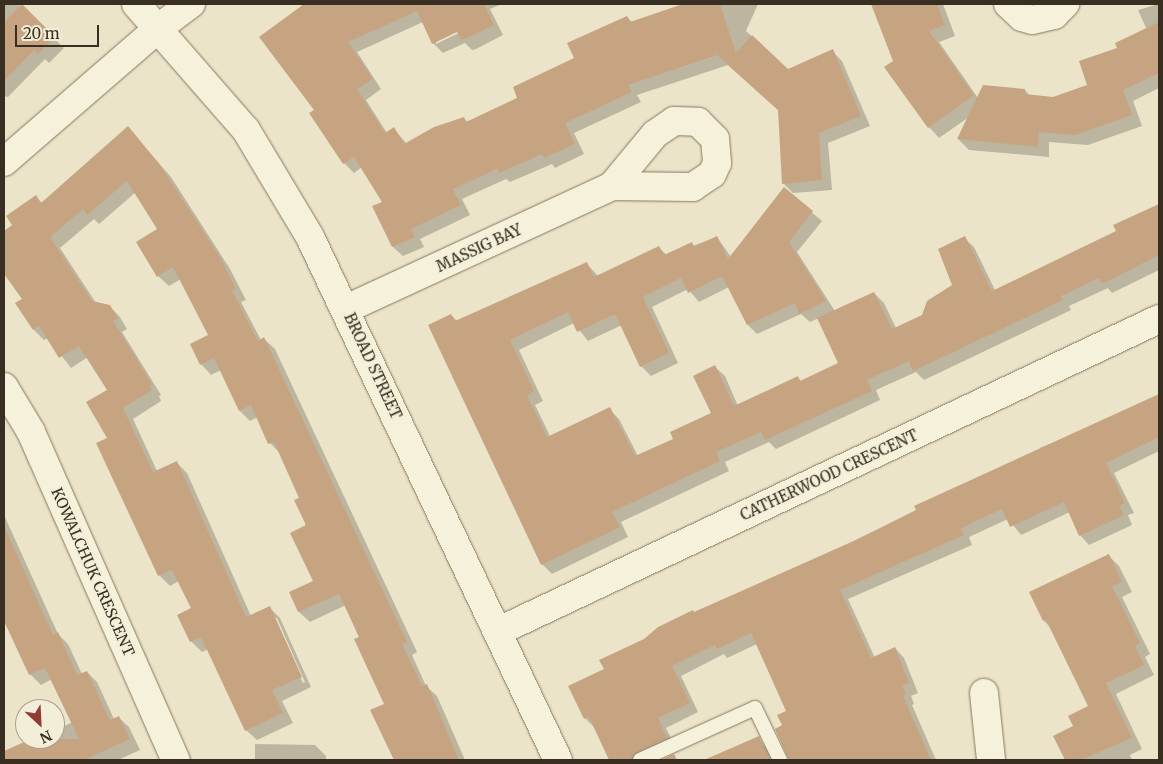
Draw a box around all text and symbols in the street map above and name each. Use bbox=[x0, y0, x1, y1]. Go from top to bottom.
scale bar bbox=[18, 15, 101, 47]
text: 20 m bbox=[23, 24, 60, 43]
street label: MASSIG BAY bbox=[433, 220, 525, 276]
street label: BROAD STREET bbox=[341, 310, 405, 422]
street label: CATHERWOOD CRESCENT bbox=[737, 426, 921, 524]
street label: KOWALCHUK CRESCENT bbox=[48, 485, 138, 659]
north arrow bbox=[15, 699, 65, 749]
text: N bbox=[37, 726, 55, 747]

